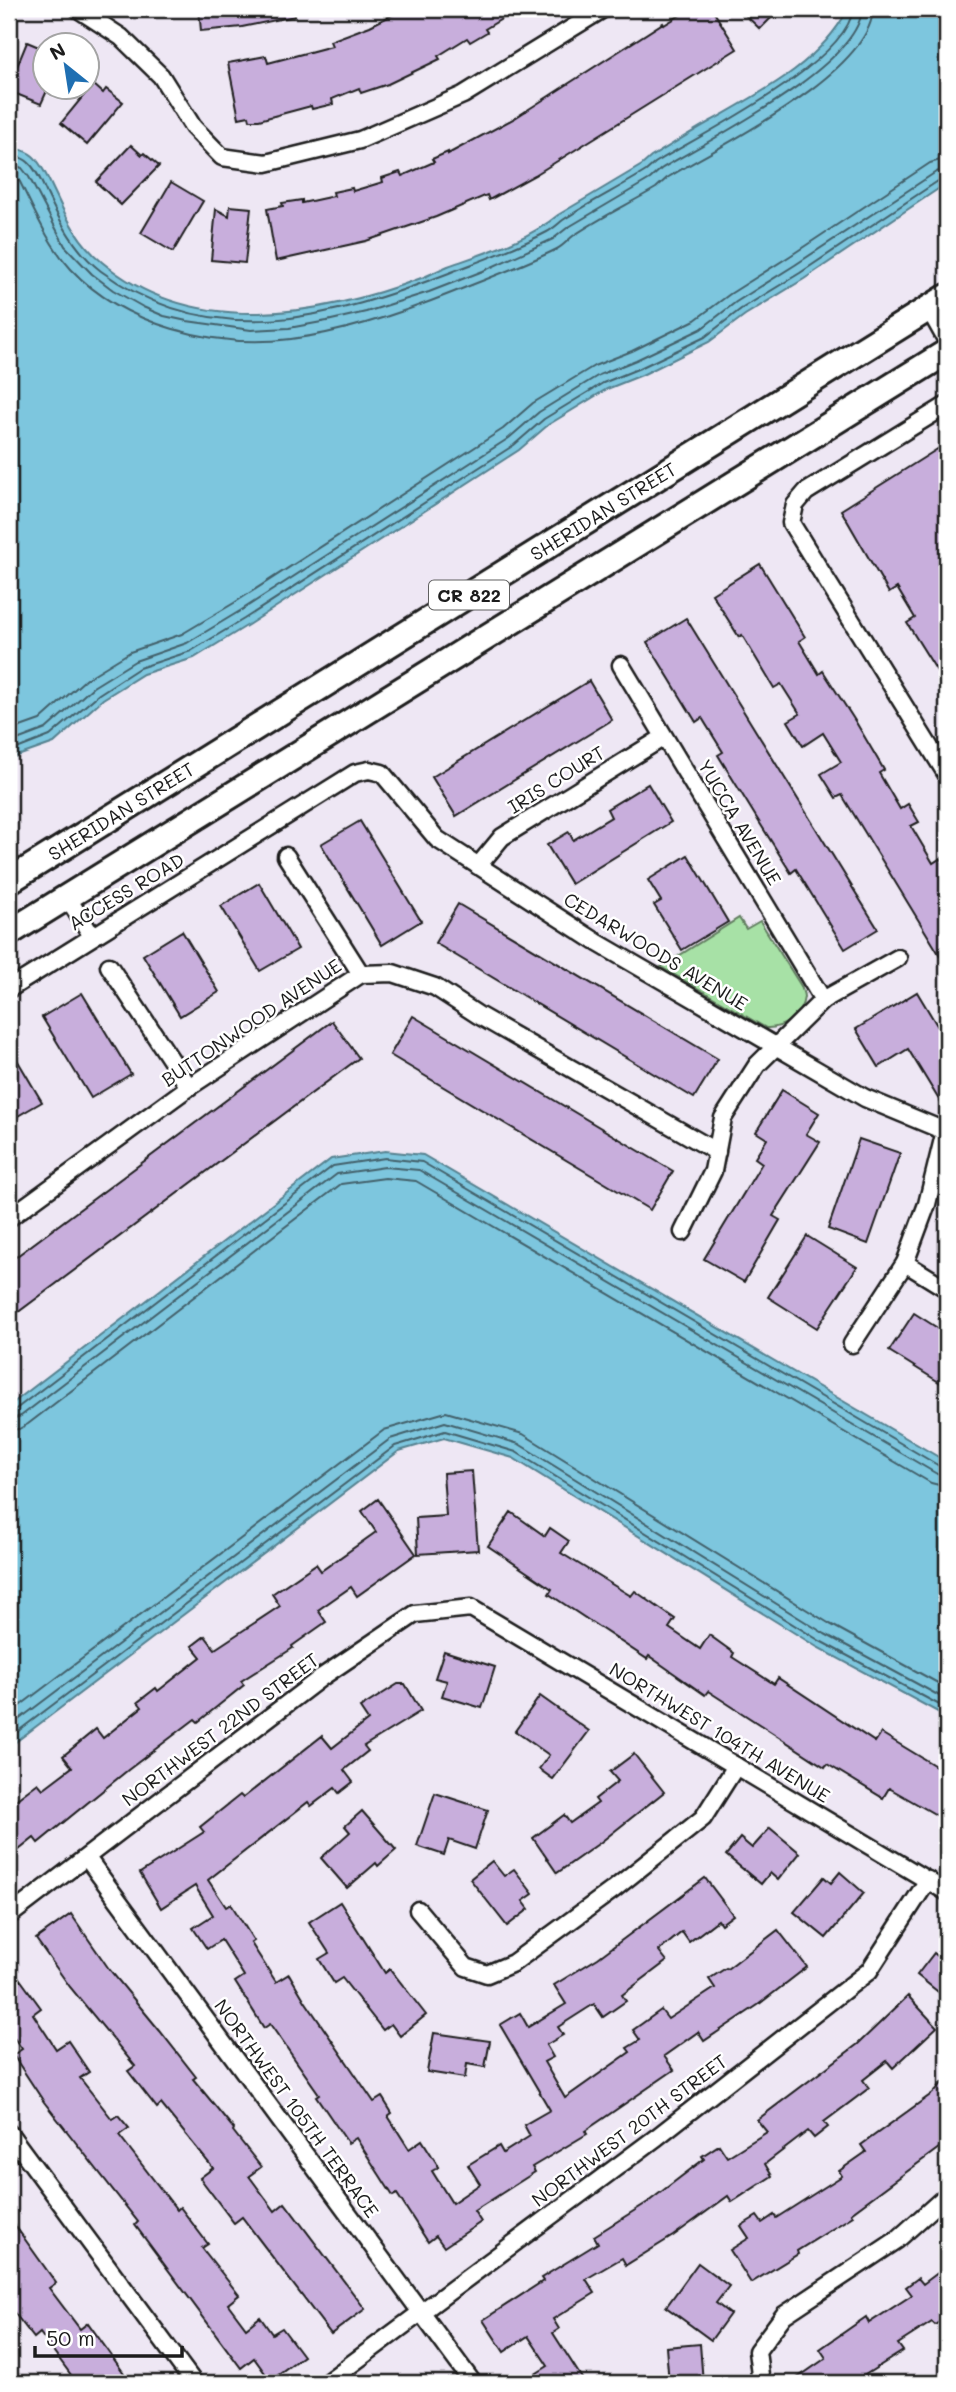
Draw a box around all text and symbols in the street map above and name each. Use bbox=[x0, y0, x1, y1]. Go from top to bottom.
north arrow bbox=[32, 32, 102, 102]
text: N bbox=[45, 36, 70, 65]
street label: SHERIDAN STREET bbox=[525, 456, 681, 566]
road number: CR 822 bbox=[429, 580, 509, 610]
street label: IRIS COURT bbox=[503, 739, 609, 819]
street label: YUCCA AVENUE bbox=[693, 755, 787, 890]
street label: SHERIDAN STREET bbox=[43, 756, 199, 866]
street label: ACCESS ROAD bbox=[63, 847, 189, 935]
street label: CEDARWOODS AVENUE bbox=[559, 886, 753, 1016]
street label: BUTTONWOOD AVENUE bbox=[156, 952, 346, 1092]
street label: NORTHWEST 22ND STREET bbox=[116, 1647, 324, 1811]
street label: NORTHWEST 104TH AVENUE bbox=[605, 1656, 835, 1808]
street label: NORTHWEST 105TH TERRACE bbox=[209, 1994, 385, 2222]
street label: NORTHWEST 20TH STREET bbox=[526, 2048, 732, 2212]
scale bar bbox=[35, 2315, 182, 2359]
text: 50 m bbox=[46, 2324, 95, 2351]

